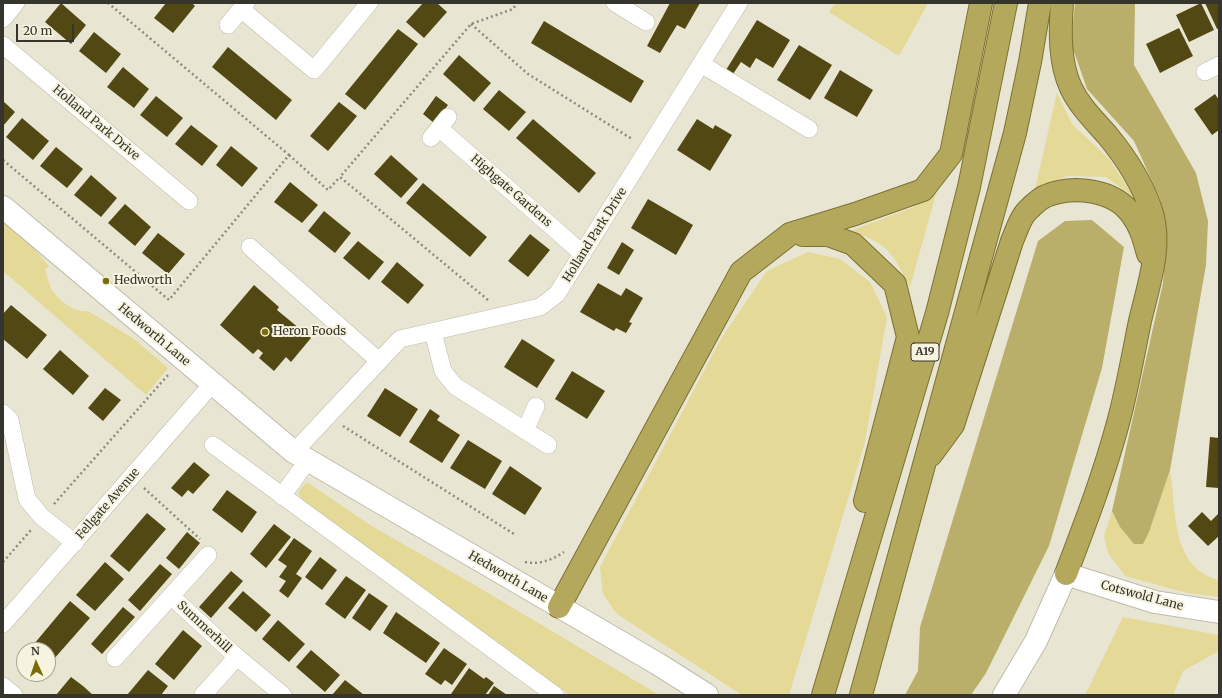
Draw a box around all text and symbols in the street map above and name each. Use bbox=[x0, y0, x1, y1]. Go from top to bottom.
scale bar bbox=[18, 16, 76, 42]
text: 20 m bbox=[23, 23, 52, 38]
street label: Holland Park Drive bbox=[50, 82, 142, 164]
street label: Highgate Gardens bbox=[467, 152, 555, 230]
street label: Holland Park Drive bbox=[560, 185, 630, 285]
place label: Hedworth bbox=[114, 274, 172, 288]
marker: Hedworth bbox=[101, 276, 111, 286]
street label: Hedworth Lane bbox=[115, 301, 193, 369]
place label: Heron Foods bbox=[273, 325, 346, 339]
marker: Heron Foods bbox=[260, 327, 270, 337]
road number: A19 bbox=[911, 343, 939, 361]
street label: Fellgate Avenue bbox=[73, 465, 143, 543]
street label: Hedworth Lane bbox=[466, 548, 550, 606]
street label: Cotswold Lane bbox=[1099, 578, 1185, 614]
street label: Summerhill bbox=[174, 598, 234, 656]
north arrow bbox=[16, 642, 56, 682]
text: N bbox=[31, 644, 40, 658]

